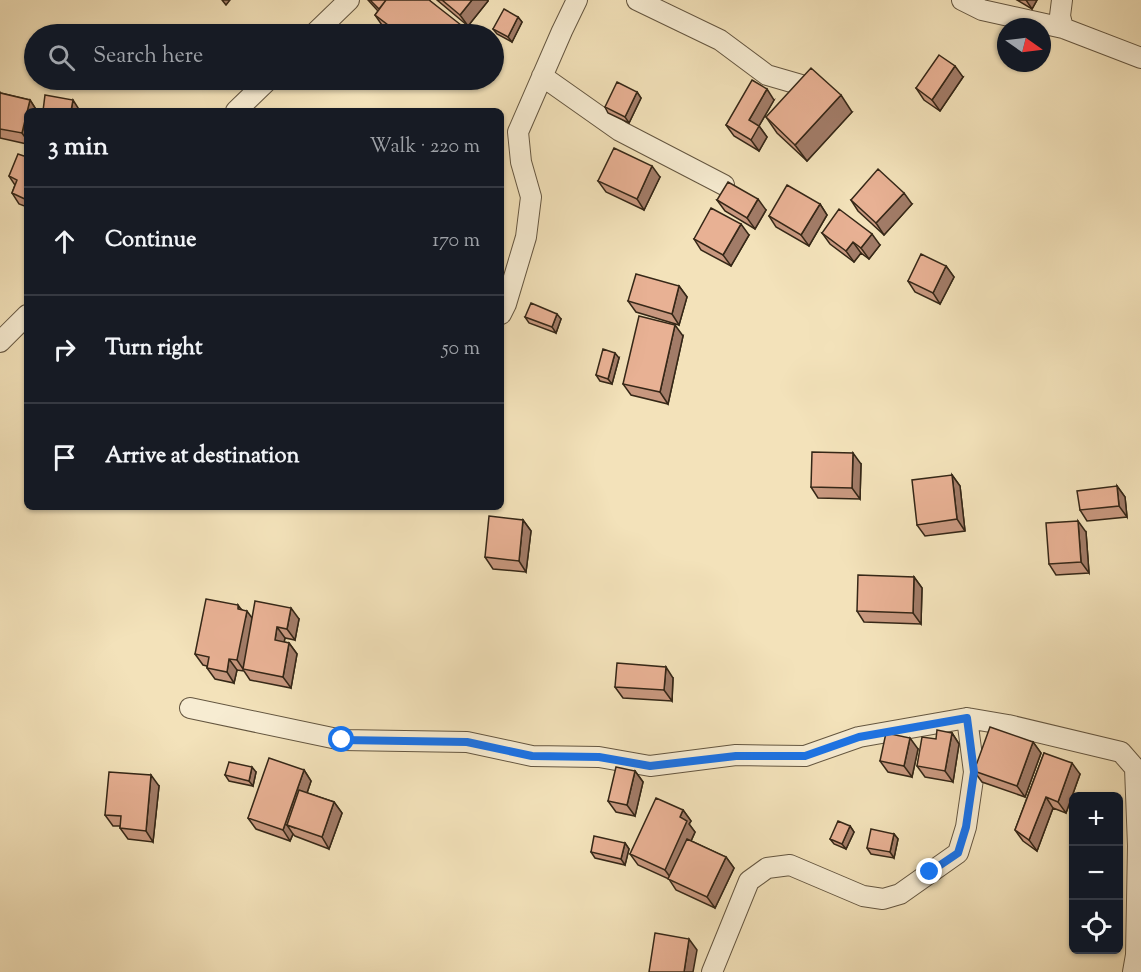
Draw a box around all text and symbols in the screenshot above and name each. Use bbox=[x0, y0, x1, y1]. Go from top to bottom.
north arrow bbox=[997, 18, 1051, 72]
search box bbox=[24, 24, 504, 90]
icon: search bbox=[45, 41, 78, 74]
text: Search here bbox=[93, 41, 203, 73]
text: 3 min bbox=[48, 129, 108, 166]
text: Walk · 220 m bbox=[369, 133, 480, 162]
icon: ahead bbox=[48, 225, 81, 258]
text: Continue bbox=[105, 225, 196, 257]
text: 170 m bbox=[432, 227, 480, 256]
icon: right bbox=[48, 333, 81, 366]
text: Turn right bbox=[105, 333, 202, 365]
text: 50 m bbox=[442, 335, 480, 364]
icon: arrive bbox=[48, 441, 81, 474]
text: Arrive at destination bbox=[105, 441, 300, 473]
route start bbox=[328, 726, 354, 752]
map controls bbox=[1069, 792, 1123, 954]
button: + bbox=[1069, 792, 1123, 846]
button: − bbox=[1069, 846, 1123, 900]
route end bbox=[916, 858, 942, 884]
button: locate bbox=[1069, 900, 1123, 954]

